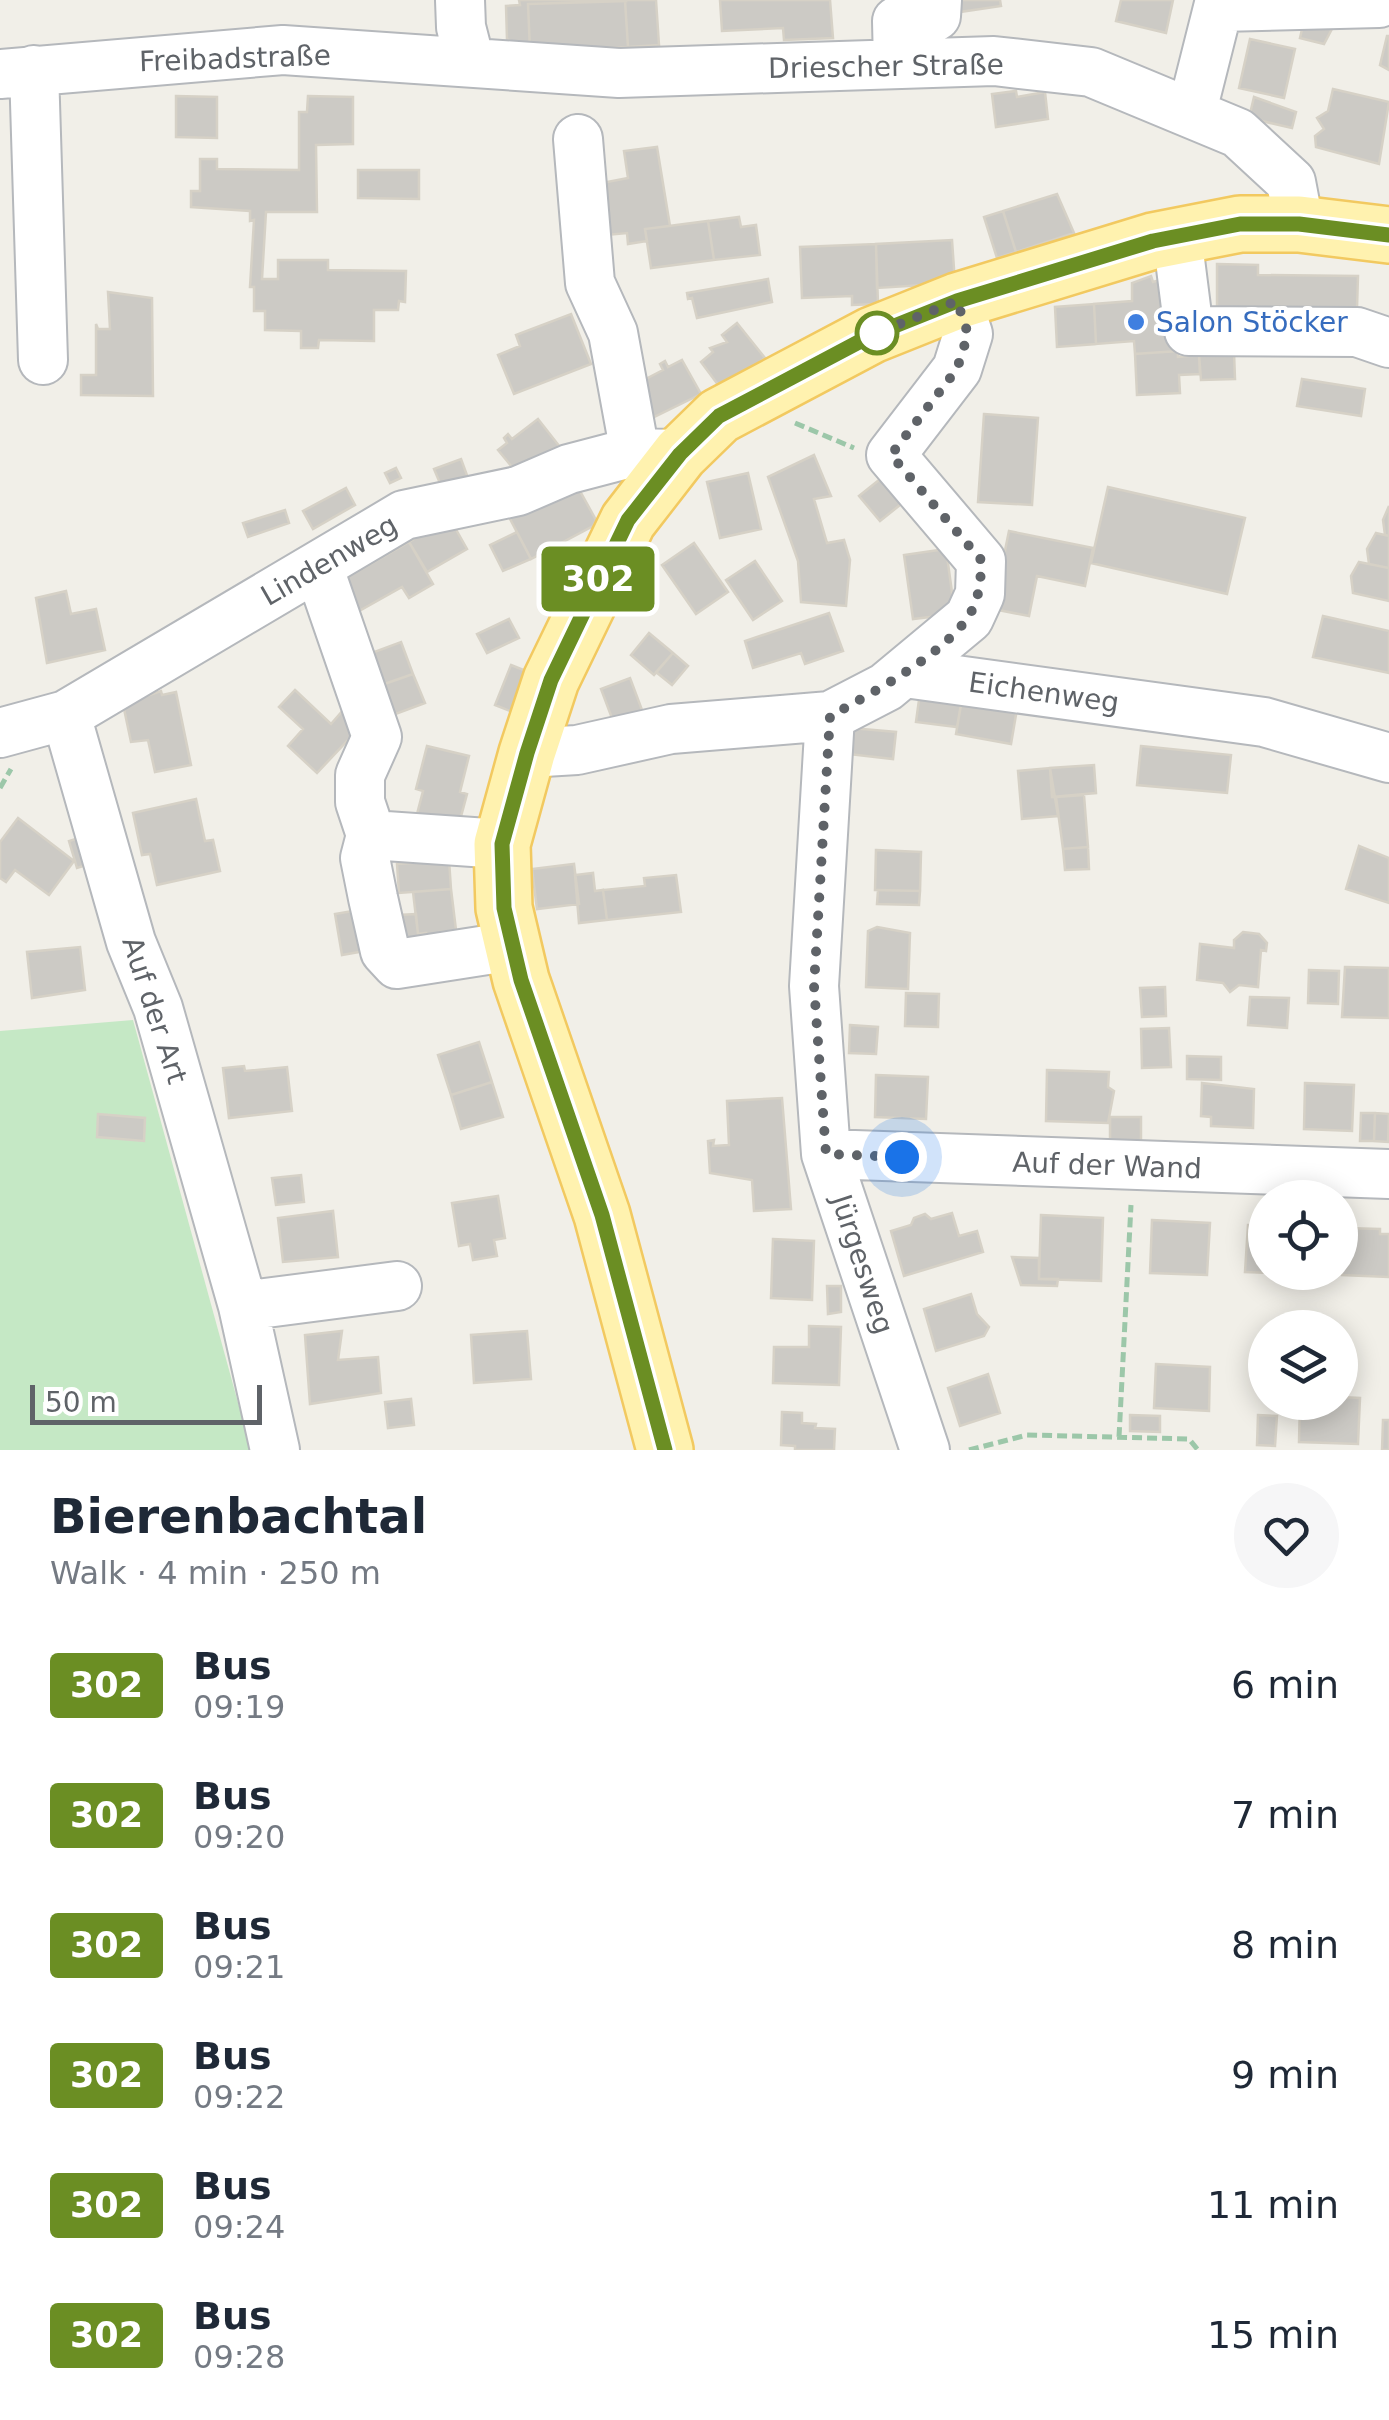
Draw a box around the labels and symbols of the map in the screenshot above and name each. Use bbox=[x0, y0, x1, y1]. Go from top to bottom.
street label: Freibadstraße bbox=[139, 39, 331, 78]
street label: Driescher Straße bbox=[768, 48, 1004, 85]
place label: Salon Stöcker bbox=[1156, 306, 1348, 339]
marker: Salon Stöcker bbox=[1125, 311, 1147, 333]
unlabelled marker bbox=[856, 312, 898, 354]
street label: Lindenweg bbox=[255, 508, 403, 613]
line badge: 302 bbox=[540, 546, 656, 612]
street label: Eichenweg bbox=[967, 666, 1121, 719]
street label: Auf der Art bbox=[115, 932, 194, 1088]
your location bbox=[877, 1132, 927, 1182]
street label: Auf der Wand bbox=[1012, 1146, 1202, 1185]
street label: Jürgesweg bbox=[824, 1188, 901, 1338]
scale bar bbox=[30, 1380, 262, 1424]

